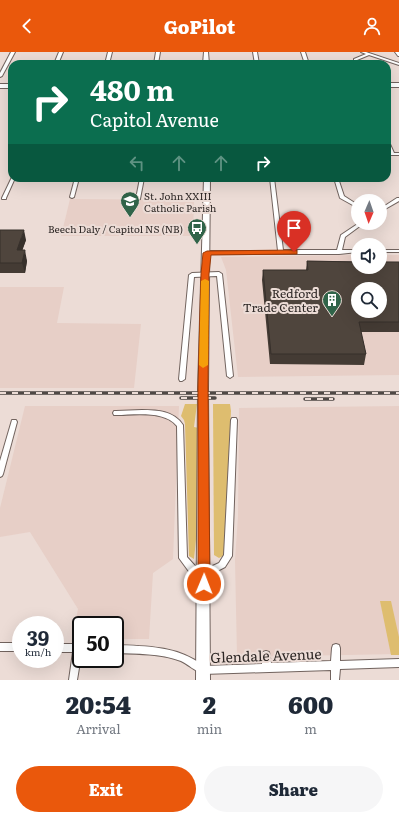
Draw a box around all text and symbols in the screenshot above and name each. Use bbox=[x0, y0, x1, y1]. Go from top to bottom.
text: GoPilot bbox=[164, 13, 235, 40]
icon: back bbox=[16, 15, 38, 37]
icon: person bbox=[361, 15, 383, 37]
text: 480 m bbox=[90, 68, 174, 110]
icon: right bbox=[24, 76, 76, 128]
text: Capitol Avenue bbox=[90, 106, 219, 133]
icon: left bbox=[126, 152, 148, 174]
icon: ahead bbox=[168, 152, 190, 174]
icon: ahead bbox=[210, 152, 232, 174]
icon: right bbox=[252, 152, 274, 174]
place label: St. John XXIII Catholic Parish bbox=[144, 188, 217, 215]
school or university icon: St. John XXIII Catholic Parish bbox=[119, 190, 141, 218]
north arrow bbox=[351, 194, 387, 230]
map controls bbox=[351, 194, 387, 318]
pin bbox=[277, 211, 311, 252]
bus stop icon: Beech Daly / Capitol NS (NB) bbox=[186, 217, 208, 245]
icon: arrive bbox=[283, 217, 305, 239]
place label: Beech Daly / Capitol NS (NB) bbox=[48, 221, 183, 236]
button: sound bbox=[351, 238, 387, 274]
button: search bbox=[351, 282, 387, 318]
place label: Redford Trade Center bbox=[243, 284, 319, 316]
building icon: Redford Trade Center bbox=[321, 289, 343, 317]
position arrow bbox=[183, 563, 225, 605]
speed limit sign: 50 bbox=[72, 616, 124, 668]
text: 39 bbox=[27, 622, 49, 652]
street label: Glendale Avenue bbox=[210, 643, 322, 667]
text: km/h bbox=[25, 644, 51, 659]
text: 20:54 bbox=[66, 686, 131, 721]
text: 2 bbox=[203, 686, 216, 721]
text: 600 bbox=[288, 686, 333, 721]
text: Arrival bbox=[76, 719, 121, 738]
text: min bbox=[197, 719, 222, 738]
text: m bbox=[304, 719, 317, 738]
button: Exit bbox=[16, 766, 196, 812]
button: Share bbox=[204, 766, 383, 812]

